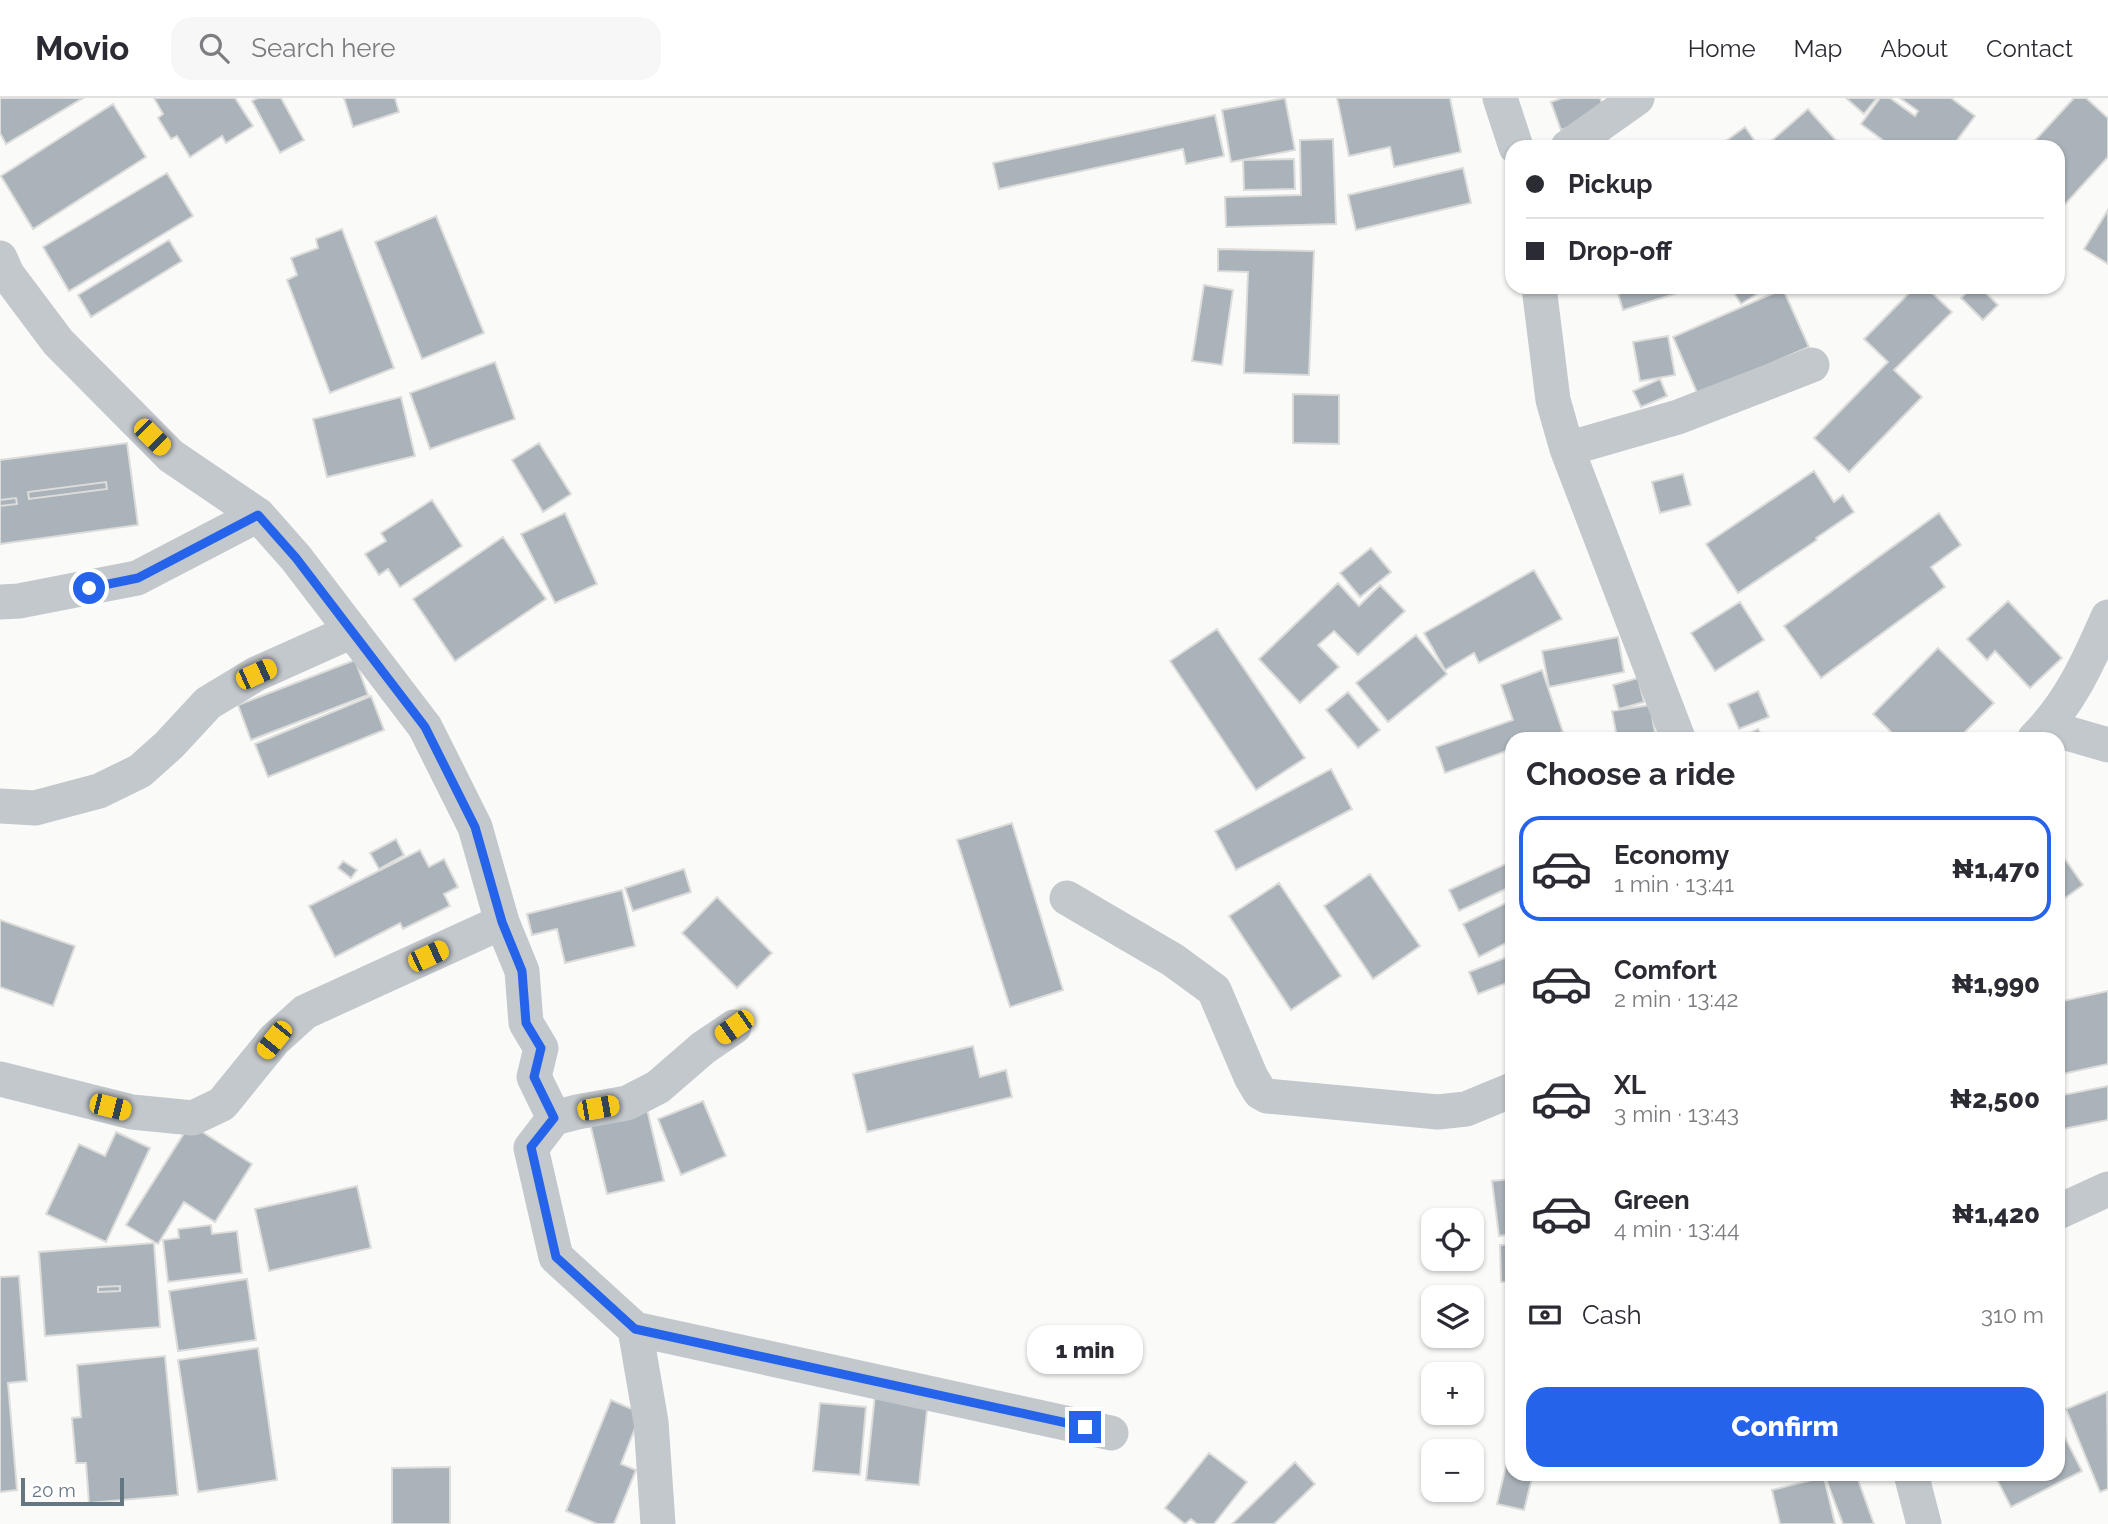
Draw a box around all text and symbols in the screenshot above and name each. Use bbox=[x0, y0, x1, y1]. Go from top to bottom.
search box bbox=[171, 17, 661, 80]
text: Movio bbox=[35, 29, 129, 68]
icon: search bbox=[195, 29, 233, 67]
text: Search here bbox=[251, 33, 396, 63]
text: Home bbox=[1688, 34, 1756, 63]
text: Map bbox=[1794, 34, 1842, 63]
text: About bbox=[1880, 34, 1948, 63]
text: Contact bbox=[1986, 34, 2073, 63]
text: Pickup bbox=[1568, 169, 1653, 199]
text: Drop-off bbox=[1568, 236, 1672, 266]
car bbox=[130, 415, 175, 459]
route start bbox=[73, 572, 105, 604]
car bbox=[233, 656, 280, 692]
text: Choose a ride bbox=[1526, 755, 1735, 792]
icon: car bbox=[1530, 837, 1593, 900]
text: Economy bbox=[1614, 840, 1729, 870]
text: ₦1,470 bbox=[1952, 854, 2040, 884]
text: 1 min · 13:41 bbox=[1614, 870, 1734, 897]
car bbox=[405, 938, 452, 974]
icon: car bbox=[1530, 952, 1593, 1015]
text: Comfort bbox=[1614, 955, 1717, 985]
text: ₦1,990 bbox=[1951, 969, 2040, 999]
text: 2 min · 13:42 bbox=[1614, 985, 1738, 1012]
car bbox=[711, 1006, 758, 1048]
car bbox=[253, 1017, 296, 1063]
icon: car bbox=[1530, 1067, 1593, 1130]
text: XL bbox=[1614, 1070, 1646, 1100]
text: ₦2,500 bbox=[1950, 1084, 2040, 1114]
car bbox=[88, 1092, 133, 1122]
car bbox=[576, 1094, 621, 1122]
text: 3 min · 13:43 bbox=[1614, 1100, 1739, 1127]
icon: car bbox=[1530, 1182, 1593, 1245]
text: Green bbox=[1614, 1185, 1690, 1215]
text: ₦1,420 bbox=[1952, 1199, 2040, 1229]
map controls bbox=[1421, 1208, 1484, 1502]
button: locate bbox=[1421, 1208, 1484, 1271]
text: 4 min · 13:44 bbox=[1614, 1215, 1740, 1242]
button: layers bbox=[1421, 1285, 1484, 1348]
icon: cash bbox=[1526, 1296, 1564, 1334]
text: Cash bbox=[1582, 1300, 1642, 1330]
text: 310 m bbox=[1981, 1301, 2044, 1328]
callout: 1 min bbox=[1027, 1326, 1143, 1374]
text: 1 min bbox=[1055, 1336, 1115, 1363]
button: + bbox=[1421, 1362, 1484, 1425]
button: Confirm bbox=[1526, 1387, 2044, 1467]
route end bbox=[1069, 1411, 1101, 1443]
button: − bbox=[1421, 1439, 1484, 1502]
scale bar bbox=[21, 1475, 124, 1507]
text: 20 m bbox=[32, 1479, 76, 1501]

